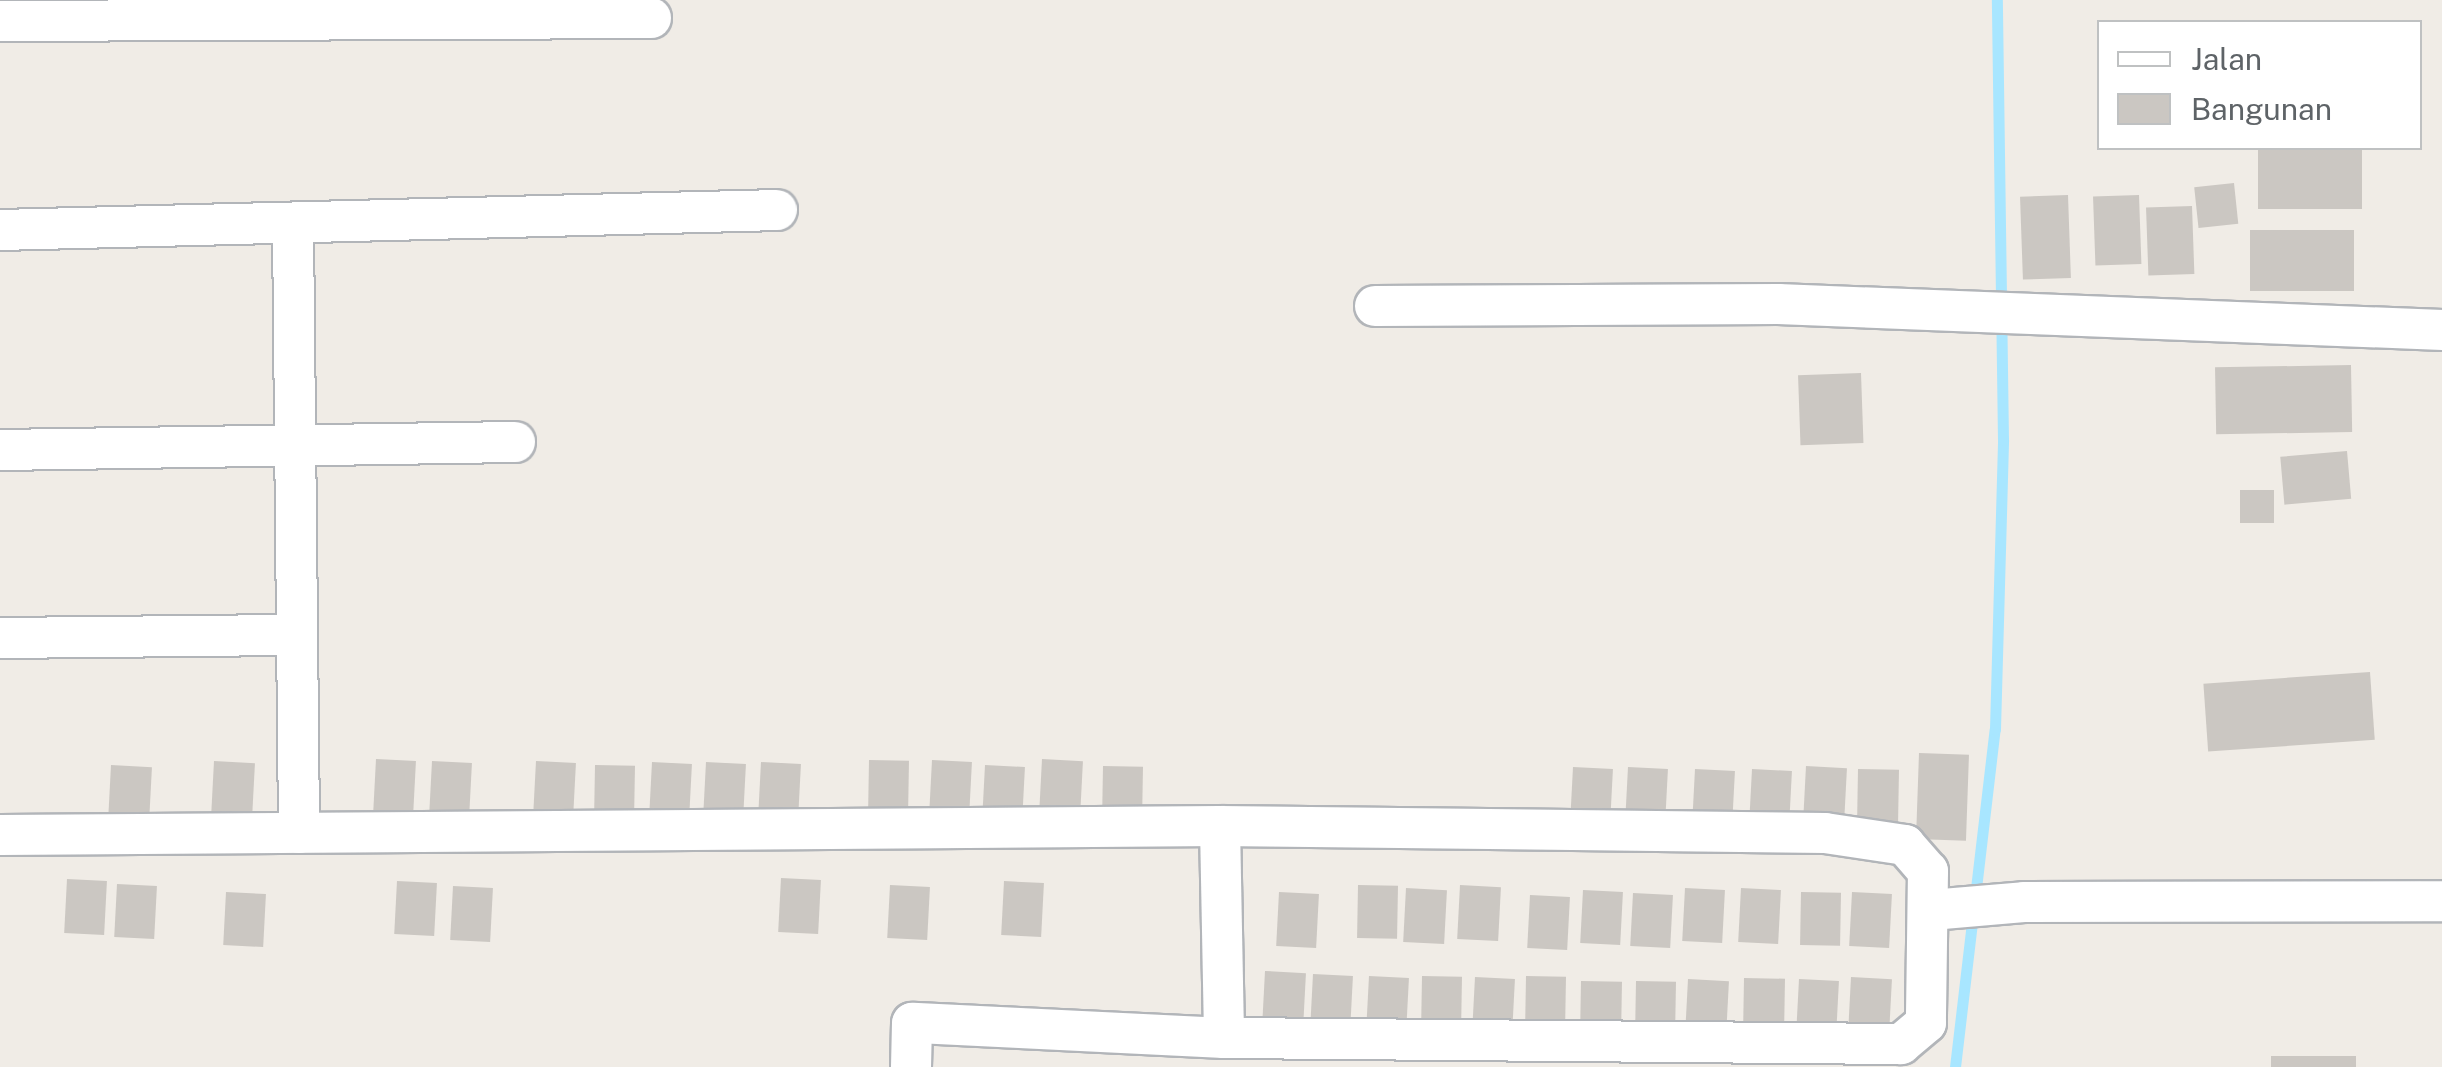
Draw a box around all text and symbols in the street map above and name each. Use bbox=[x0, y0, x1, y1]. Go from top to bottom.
legend bbox=[2097, 20, 2422, 150]
text: Jalan bbox=[2191, 41, 2262, 77]
text: Bangunan bbox=[2191, 91, 2332, 127]

